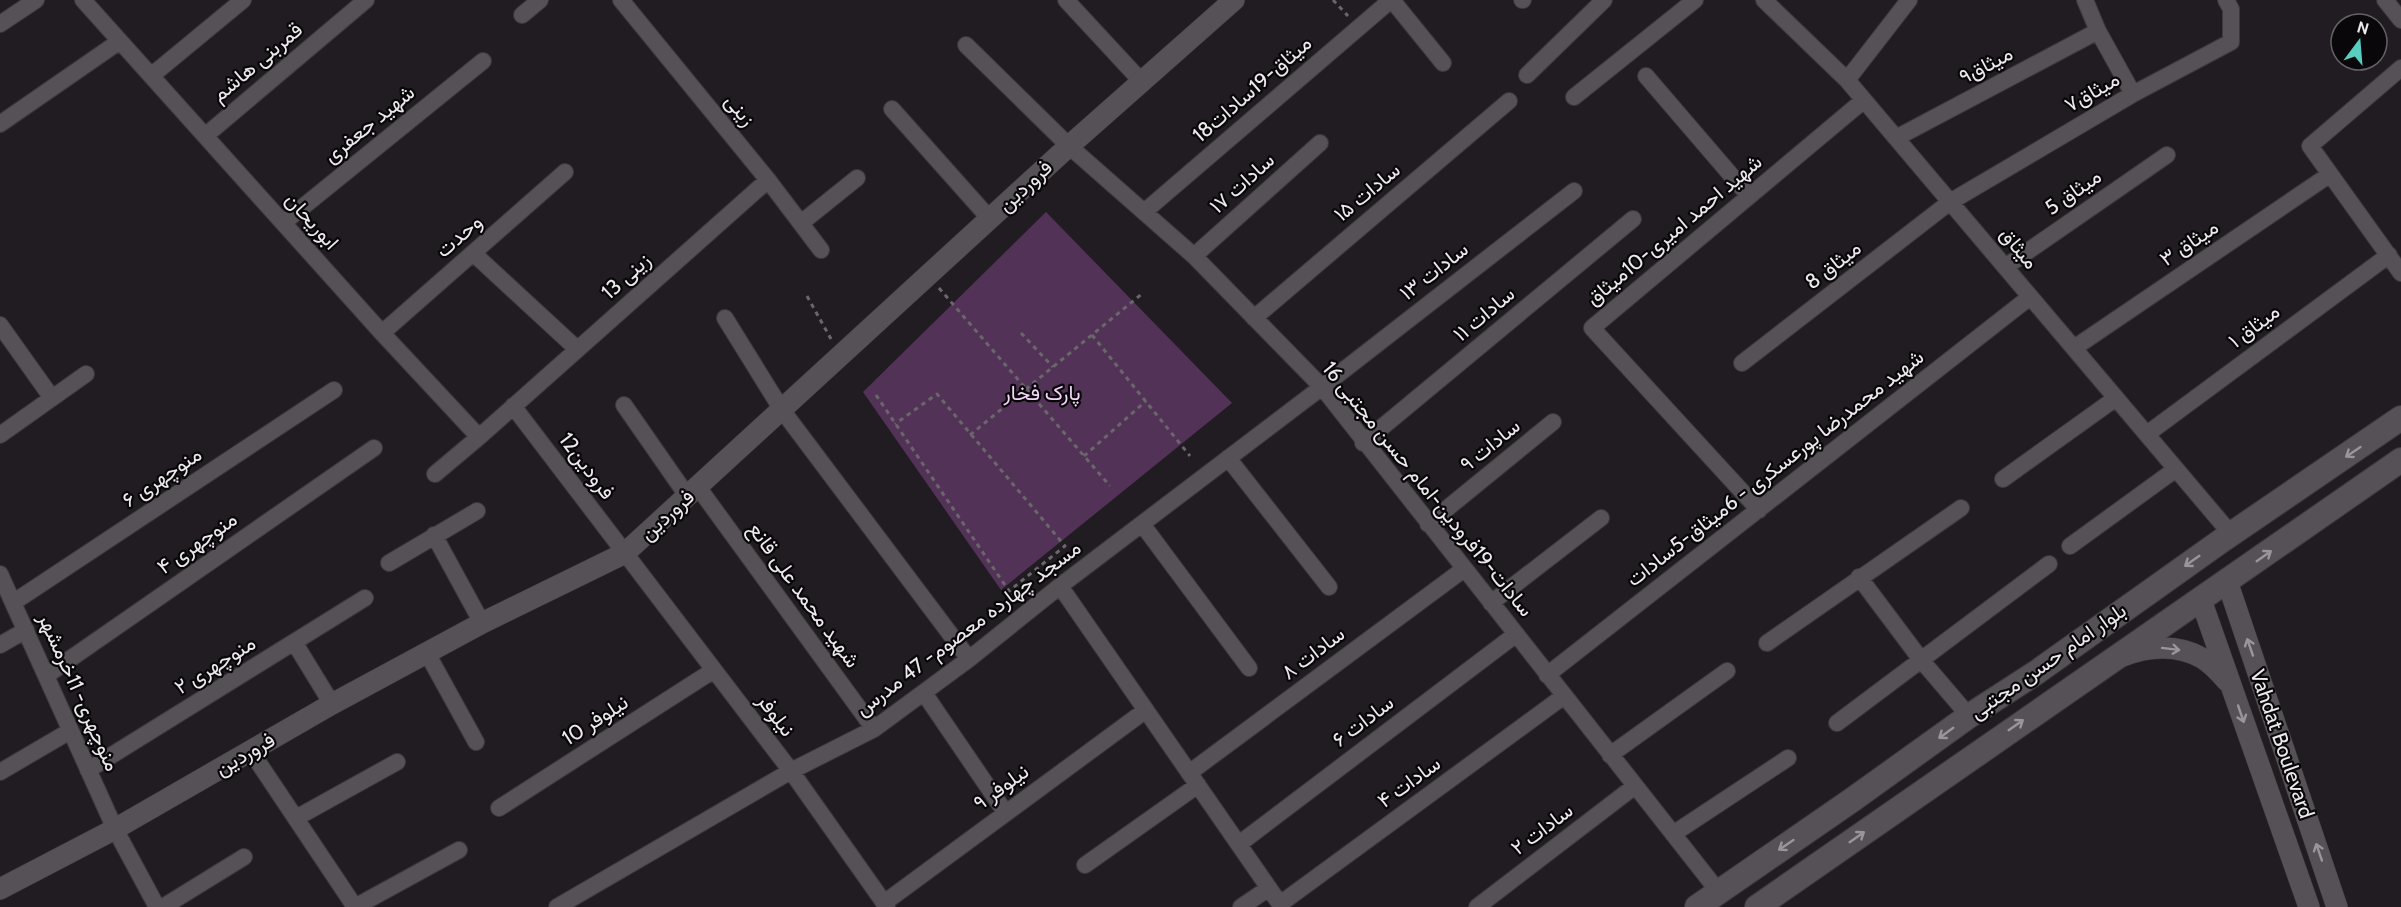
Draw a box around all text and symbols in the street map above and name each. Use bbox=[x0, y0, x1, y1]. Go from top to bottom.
north arrow bbox=[2329, 12, 2389, 72]
street label: قمربنی هاشم bbox=[206, 16, 308, 108]
text: N bbox=[2355, 17, 2371, 39]
street label: 18میثاق-19سادات bbox=[1187, 30, 1316, 147]
street label: میثاق۹ bbox=[1955, 40, 2017, 89]
street label: میثاق۷ bbox=[2060, 66, 2124, 117]
street label: شهید جعفری bbox=[318, 79, 420, 169]
street label: زینی bbox=[719, 88, 761, 132]
street label: سادات ۱۷ bbox=[1204, 147, 1279, 218]
street label: شهید احمد امیری-10میثاق bbox=[1581, 149, 1767, 311]
street label: فروردین bbox=[992, 154, 1058, 218]
street label: سادات ۱۵ bbox=[1329, 157, 1405, 226]
street label: میثاق 5 bbox=[2040, 163, 2106, 220]
street label: ابوریحان bbox=[280, 187, 344, 255]
street label: وحدت bbox=[430, 209, 488, 263]
street label: میثاق ۳ bbox=[2155, 214, 2223, 271]
street label: میثاق bbox=[1995, 222, 2044, 274]
street label: میثاق 8 bbox=[1800, 235, 1866, 294]
street label: سادات ۱۳ bbox=[1394, 236, 1473, 305]
street label: زینی 13 bbox=[596, 247, 656, 305]
street label: سادات ۱۱ bbox=[1448, 281, 1519, 346]
street label: میثاق ۱ bbox=[2223, 298, 2284, 353]
street label: شهید محمدرضا پورعسکری - 6میثاق-5سادات bbox=[1621, 344, 1930, 593]
street label: سادات-19فرودین-امام حسن مجتبی 16 bbox=[1316, 356, 1539, 623]
park label: پارک فخار bbox=[1003, 380, 1080, 407]
street label: سادات ۹ bbox=[1455, 413, 1525, 476]
street label: 12فرودین bbox=[553, 427, 621, 505]
street label: منوچهری ۶ bbox=[117, 441, 207, 514]
one-way arrow bbox=[2345, 446, 2362, 458]
street label: فروردین bbox=[634, 484, 700, 546]
street label: منوچهری ۴ bbox=[152, 506, 243, 581]
street label: شهید محمد علی قانع bbox=[742, 517, 866, 673]
street label: مسجد چهارده معصوم- 47 مدرس bbox=[850, 535, 1087, 722]
one-way arrow bbox=[2255, 550, 2271, 562]
one-way arrow bbox=[2184, 555, 2200, 567]
street label: بلوار امام حسن مجتبی bbox=[1965, 597, 2132, 726]
street label: منوچهری- 11خرمشهر bbox=[31, 608, 126, 776]
street label: سادات ۸ bbox=[1276, 621, 1349, 684]
street label: منوچهری ۲ bbox=[170, 630, 261, 701]
one-way arrow bbox=[2243, 638, 2254, 657]
one-way arrow bbox=[2160, 644, 2180, 655]
street label: Vahdat Boulevard bbox=[2245, 666, 2320, 822]
street label: نیلوفر bbox=[751, 687, 801, 742]
street label: نیلوفر 10 bbox=[557, 689, 633, 751]
street label: سادات ۶ bbox=[1327, 689, 1398, 752]
one-way arrow bbox=[2237, 704, 2248, 723]
one-way arrow bbox=[2008, 719, 2024, 731]
street label: فروردین bbox=[210, 727, 280, 781]
one-way arrow bbox=[1938, 727, 1954, 739]
street label: سادات ۴ bbox=[1372, 750, 1445, 813]
street label: نیلوفر ۹ bbox=[968, 758, 1034, 816]
street label: سادات ۲ bbox=[1506, 797, 1578, 860]
one-way arrow bbox=[1848, 831, 1864, 843]
one-way arrow bbox=[1779, 839, 1795, 851]
one-way arrow bbox=[2312, 843, 2323, 862]

